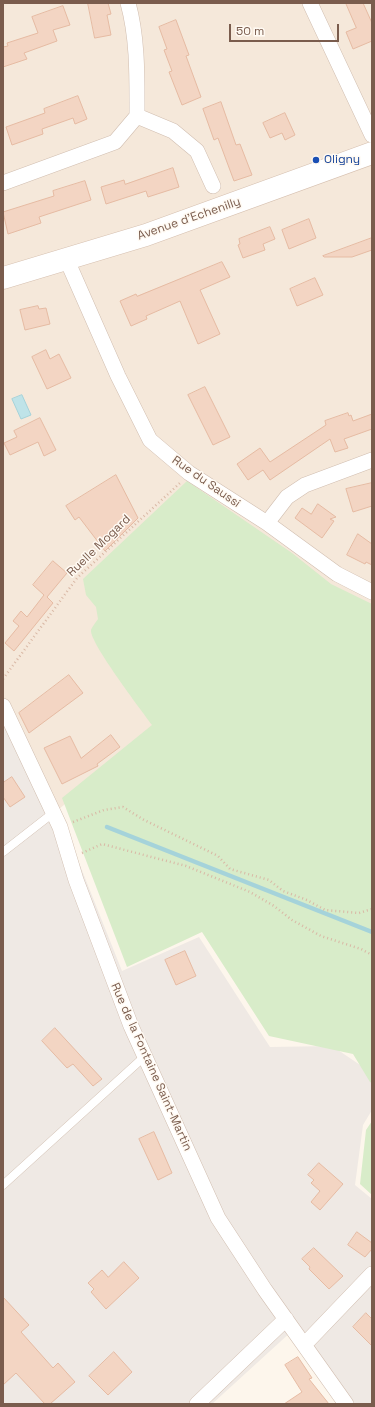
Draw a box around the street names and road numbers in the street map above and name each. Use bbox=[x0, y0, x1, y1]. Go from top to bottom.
street label: Avenue d'Echenilly bbox=[136, 195, 242, 243]
street label: Rue du Saussi bbox=[169, 453, 243, 511]
street label: Ruelle Mogard bbox=[64, 512, 134, 580]
street label: Rue de la Fontaine Saint-Martin bbox=[107, 981, 195, 1153]

